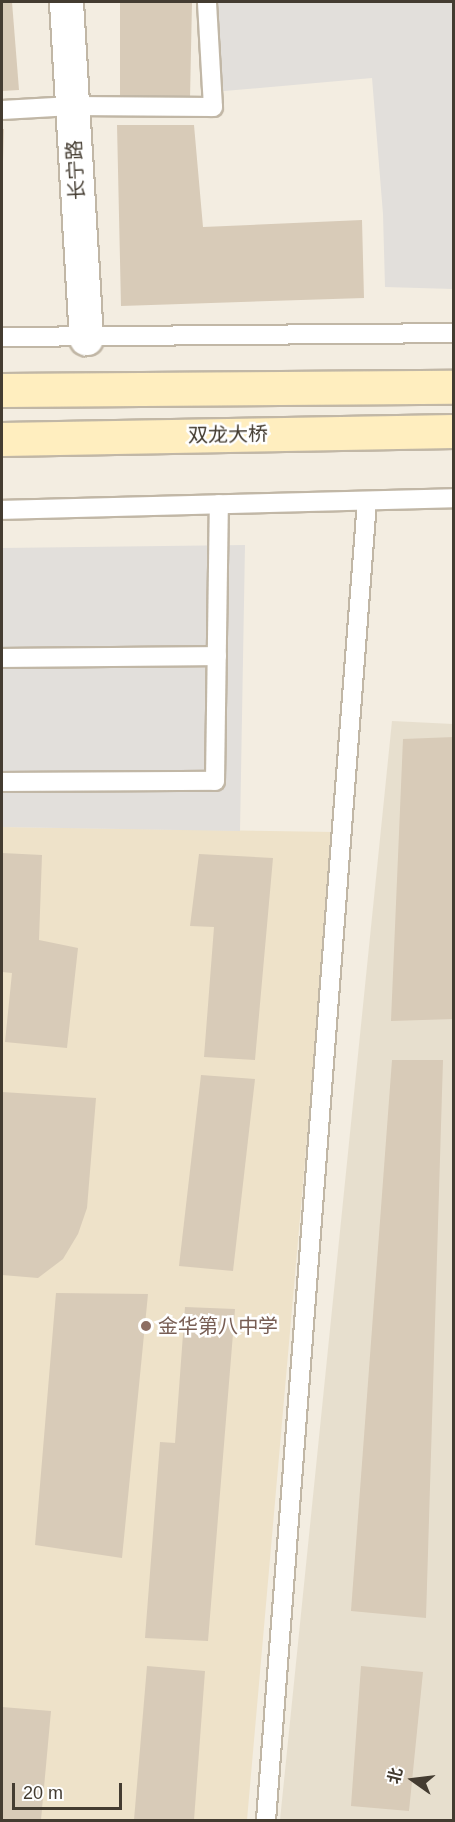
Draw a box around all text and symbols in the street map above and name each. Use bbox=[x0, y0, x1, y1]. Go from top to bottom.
street label: 长宁路 bbox=[62, 139, 90, 201]
street label: 双龙大桥 bbox=[188, 422, 268, 448]
place label: 金华第八中学 bbox=[158, 1314, 278, 1338]
marker: 金华第八中学 bbox=[139, 1319, 153, 1333]
north arrow bbox=[383, 1750, 443, 1810]
text: 北 bbox=[385, 1766, 405, 1785]
scale bar bbox=[15, 1771, 124, 1809]
text: 20 m bbox=[23, 1783, 63, 1803]

